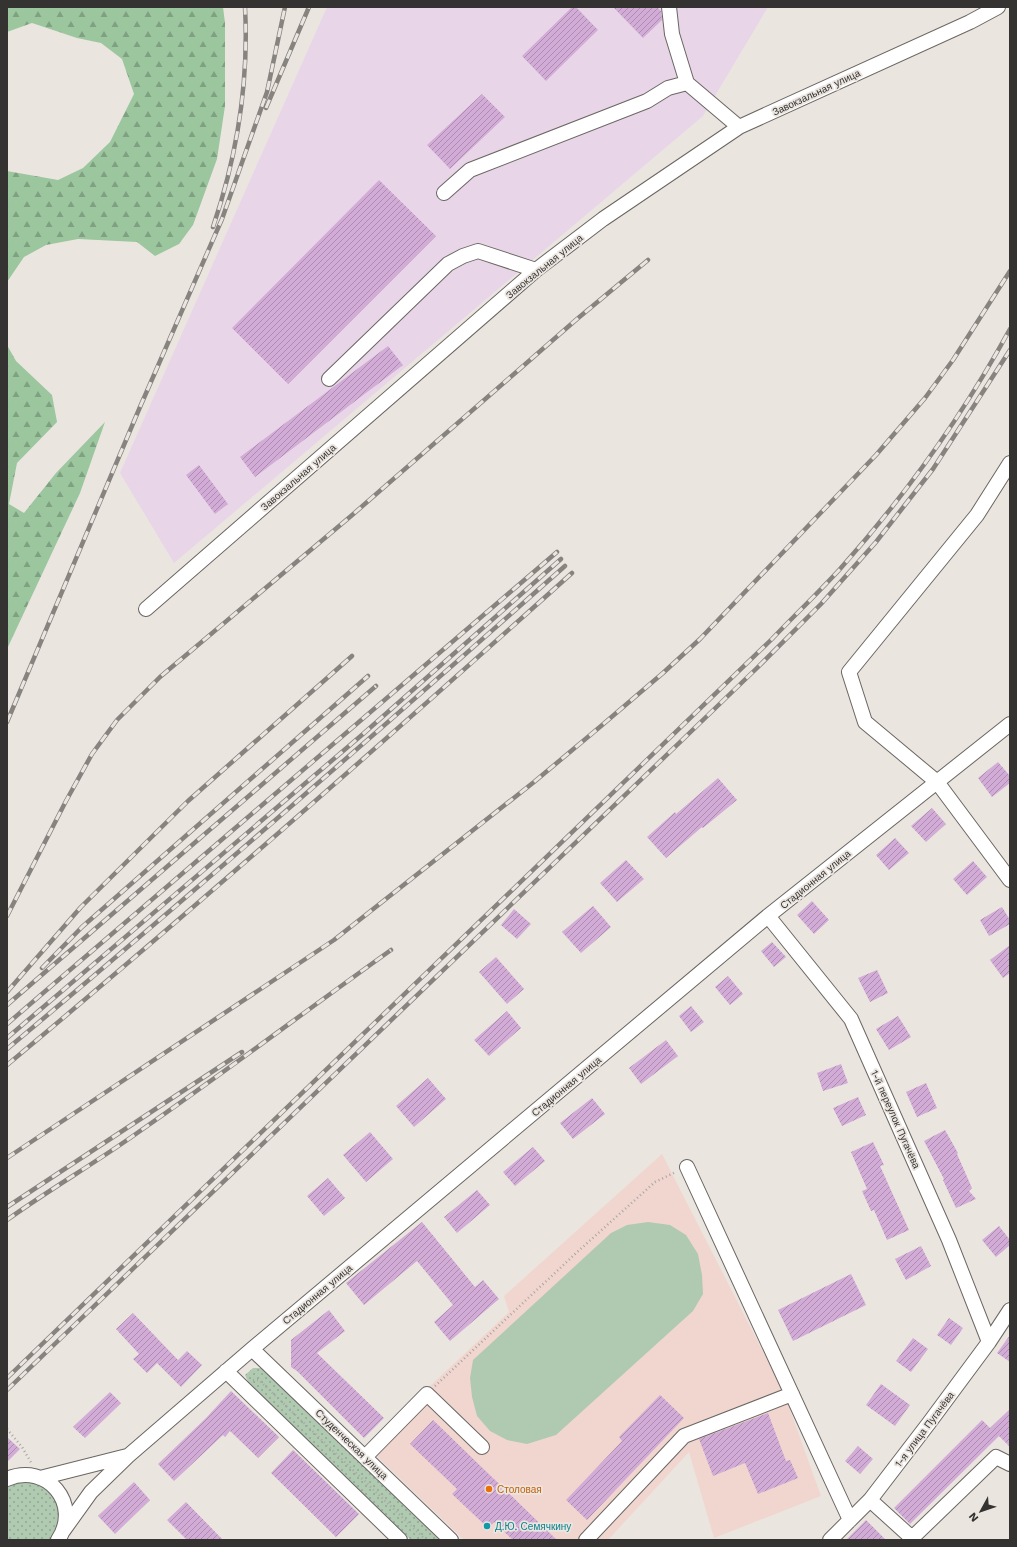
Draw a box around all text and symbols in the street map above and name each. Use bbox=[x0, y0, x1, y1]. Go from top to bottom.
street label: Завокзальная улица bbox=[771, 67, 862, 118]
street label: Завокзальная улица bbox=[504, 232, 585, 301]
street label: Завокзальная улица bbox=[259, 442, 338, 513]
street label: Стадионная улица bbox=[778, 847, 853, 911]
street label: Стадионная улица bbox=[529, 1054, 604, 1119]
street label: 1-й переулок Пугачёва bbox=[869, 1068, 922, 1171]
street label: Стадионная улица bbox=[280, 1262, 355, 1327]
street label: 1-я улица Пугачёва bbox=[893, 1389, 957, 1469]
street label: Студенческая улица bbox=[313, 1407, 390, 1482]
marker: Столовая bbox=[484, 1484, 494, 1494]
place label: Столовая bbox=[497, 1484, 542, 1495]
north arrow bbox=[961, 1491, 1001, 1531]
text: N bbox=[966, 1510, 981, 1524]
marker: Д.Ю. Семячкину bbox=[482, 1521, 492, 1531]
place label: Д.Ю. Семячкину bbox=[495, 1521, 571, 1532]

